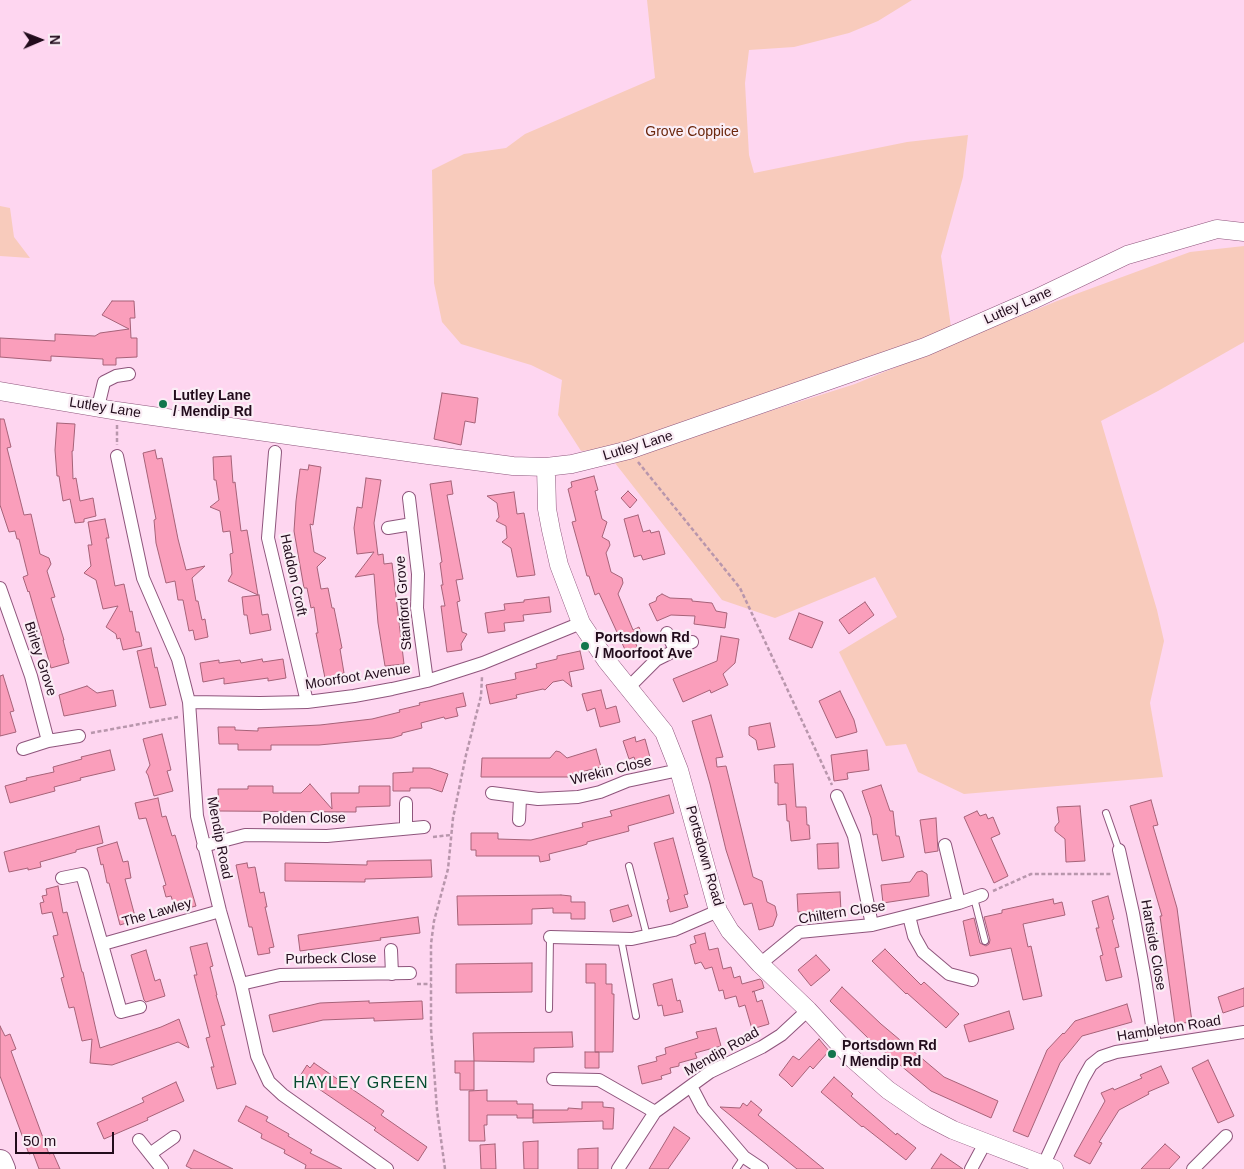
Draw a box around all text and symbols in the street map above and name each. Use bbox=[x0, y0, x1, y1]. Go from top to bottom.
north arrow bbox=[15, 15, 65, 65]
text: N bbox=[47, 35, 63, 45]
park label: Grove Coppice bbox=[645, 124, 739, 140]
street label: Lutley Lane bbox=[982, 284, 1054, 328]
place label: Lutley Lane / Mendip Rd bbox=[173, 388, 252, 421]
street label: Lutley Lane bbox=[68, 394, 142, 422]
marker: Lutley Lane / Mendip Rd bbox=[157, 398, 169, 410]
street label: Lutley Lane bbox=[601, 427, 675, 465]
street label: Haddon Croft bbox=[276, 533, 310, 617]
street label: Stanford Grove bbox=[392, 555, 416, 651]
street label: Birley Grove bbox=[20, 620, 60, 698]
place label: Portsdown Rd / Moorfoot Ave bbox=[595, 630, 692, 662]
marker: Portsdown Rd / Moorfoot Ave bbox=[579, 640, 591, 652]
street label: Moorfoot Avenue bbox=[304, 660, 412, 694]
street label: Wrekin Close bbox=[569, 753, 653, 789]
street label: Mendip Road bbox=[203, 796, 235, 880]
street label: Portsdown Road bbox=[682, 804, 726, 908]
street label: Polden Close bbox=[262, 810, 346, 828]
street label: The Lawley bbox=[120, 895, 194, 931]
street label: Chiltern Close bbox=[797, 898, 887, 928]
street label: Hartside Close bbox=[1137, 898, 1169, 992]
street label: Purbeck Close bbox=[285, 950, 377, 968]
street label: Hambleton Road bbox=[1116, 1012, 1222, 1046]
street label: Mendip Road bbox=[682, 1024, 762, 1080]
place label: Portsdown Rd / Mendip Rd bbox=[842, 1038, 937, 1070]
marker: Portsdown Rd / Mendip Rd bbox=[826, 1048, 838, 1060]
district label: HAYLEY GREEN bbox=[292, 1074, 430, 1094]
scale bar bbox=[18, 1122, 116, 1154]
text: 50 m bbox=[23, 1132, 56, 1149]

